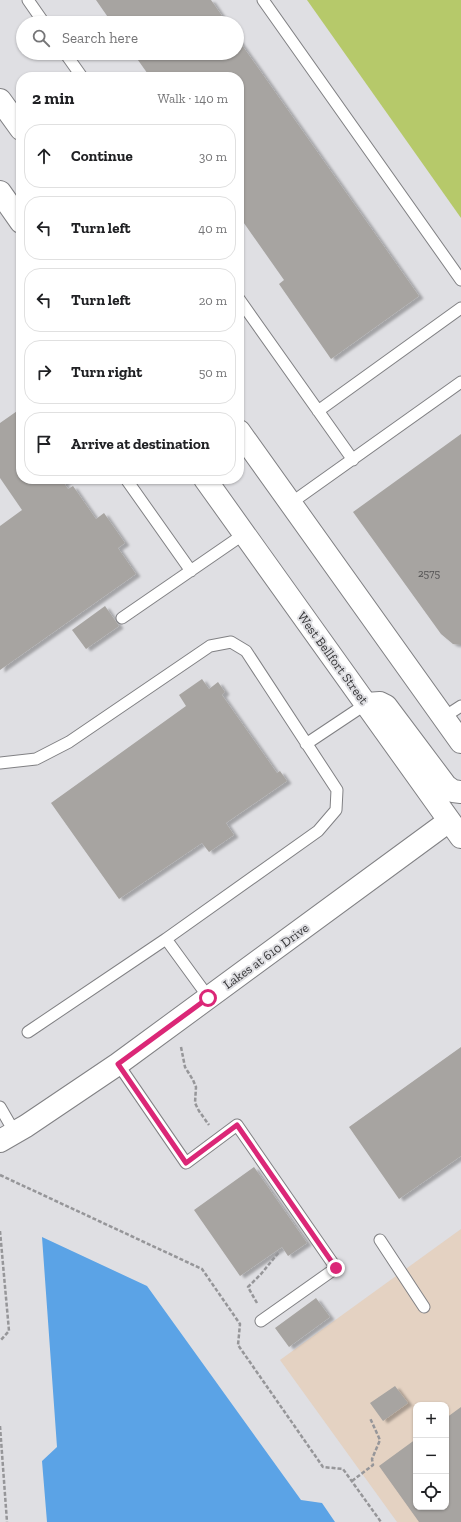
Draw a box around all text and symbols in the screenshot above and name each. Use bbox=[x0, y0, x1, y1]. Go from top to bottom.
search box bbox=[16, 16, 244, 60]
icon: search bbox=[30, 27, 52, 49]
text: Search here bbox=[62, 29, 138, 47]
text: 2 min bbox=[32, 88, 74, 108]
text: Walk · 140 m bbox=[158, 91, 228, 106]
icon: ahead bbox=[33, 145, 55, 167]
text: Continue bbox=[71, 147, 133, 165]
text: 30 m bbox=[199, 149, 227, 164]
icon: left bbox=[33, 217, 55, 239]
text: Turn left bbox=[71, 219, 131, 237]
text: 40 m bbox=[198, 221, 227, 236]
icon: left bbox=[33, 289, 55, 311]
text: Turn left bbox=[71, 291, 131, 309]
text: 20 m bbox=[199, 293, 227, 308]
icon: right bbox=[33, 361, 55, 383]
text: Turn right bbox=[71, 363, 142, 381]
text: 50 m bbox=[199, 365, 227, 380]
icon: arrive bbox=[33, 433, 55, 455]
text: Arrive at destination bbox=[71, 435, 210, 453]
house number: 2575 bbox=[418, 567, 440, 580]
street label: West Bellfort Street bbox=[295, 609, 372, 707]
street label: Lakes at 610 Drive bbox=[220, 920, 312, 992]
route start bbox=[199, 989, 217, 1007]
route end bbox=[327, 1259, 345, 1277]
map controls bbox=[413, 1402, 449, 1510]
button: + bbox=[413, 1402, 449, 1438]
button: − bbox=[413, 1438, 449, 1474]
button: locate bbox=[413, 1474, 449, 1510]

